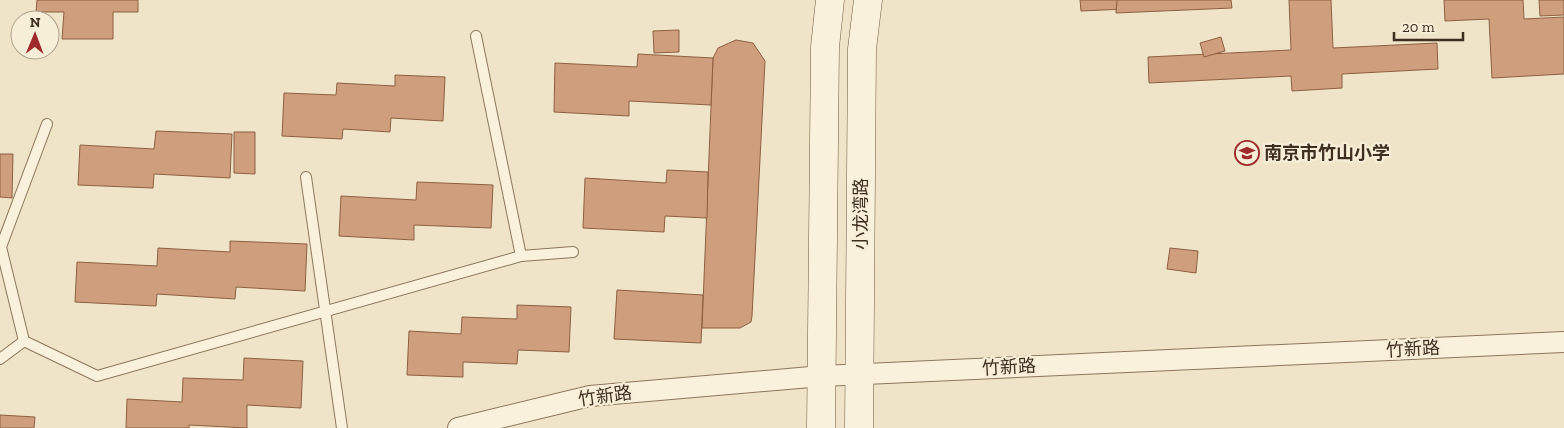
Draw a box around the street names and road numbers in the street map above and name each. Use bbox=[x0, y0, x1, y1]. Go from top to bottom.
street label: 小龙湾路 bbox=[850, 178, 872, 250]
street label: 竹新路 bbox=[1385, 337, 1441, 361]
street label: 竹新路 bbox=[981, 355, 1037, 379]
street label: 竹新路 bbox=[577, 381, 633, 411]

